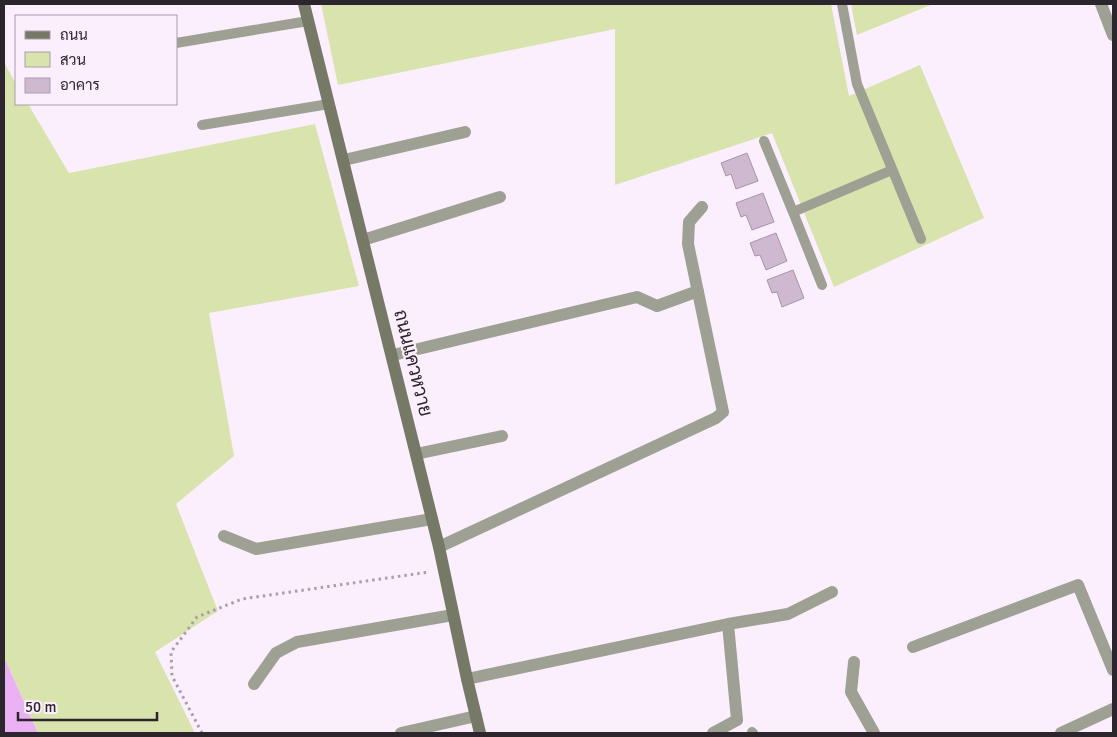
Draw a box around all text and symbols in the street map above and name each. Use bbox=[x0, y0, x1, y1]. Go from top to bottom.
legend bbox=[15, 15, 178, 105]
text: ถนน bbox=[60, 26, 88, 44]
text: สวน bbox=[60, 51, 86, 69]
text: อาคาร bbox=[60, 76, 100, 94]
street label: ถนนแควหวาย bbox=[388, 307, 438, 419]
scale bar bbox=[18, 690, 156, 722]
text: 50 m bbox=[25, 698, 56, 716]

